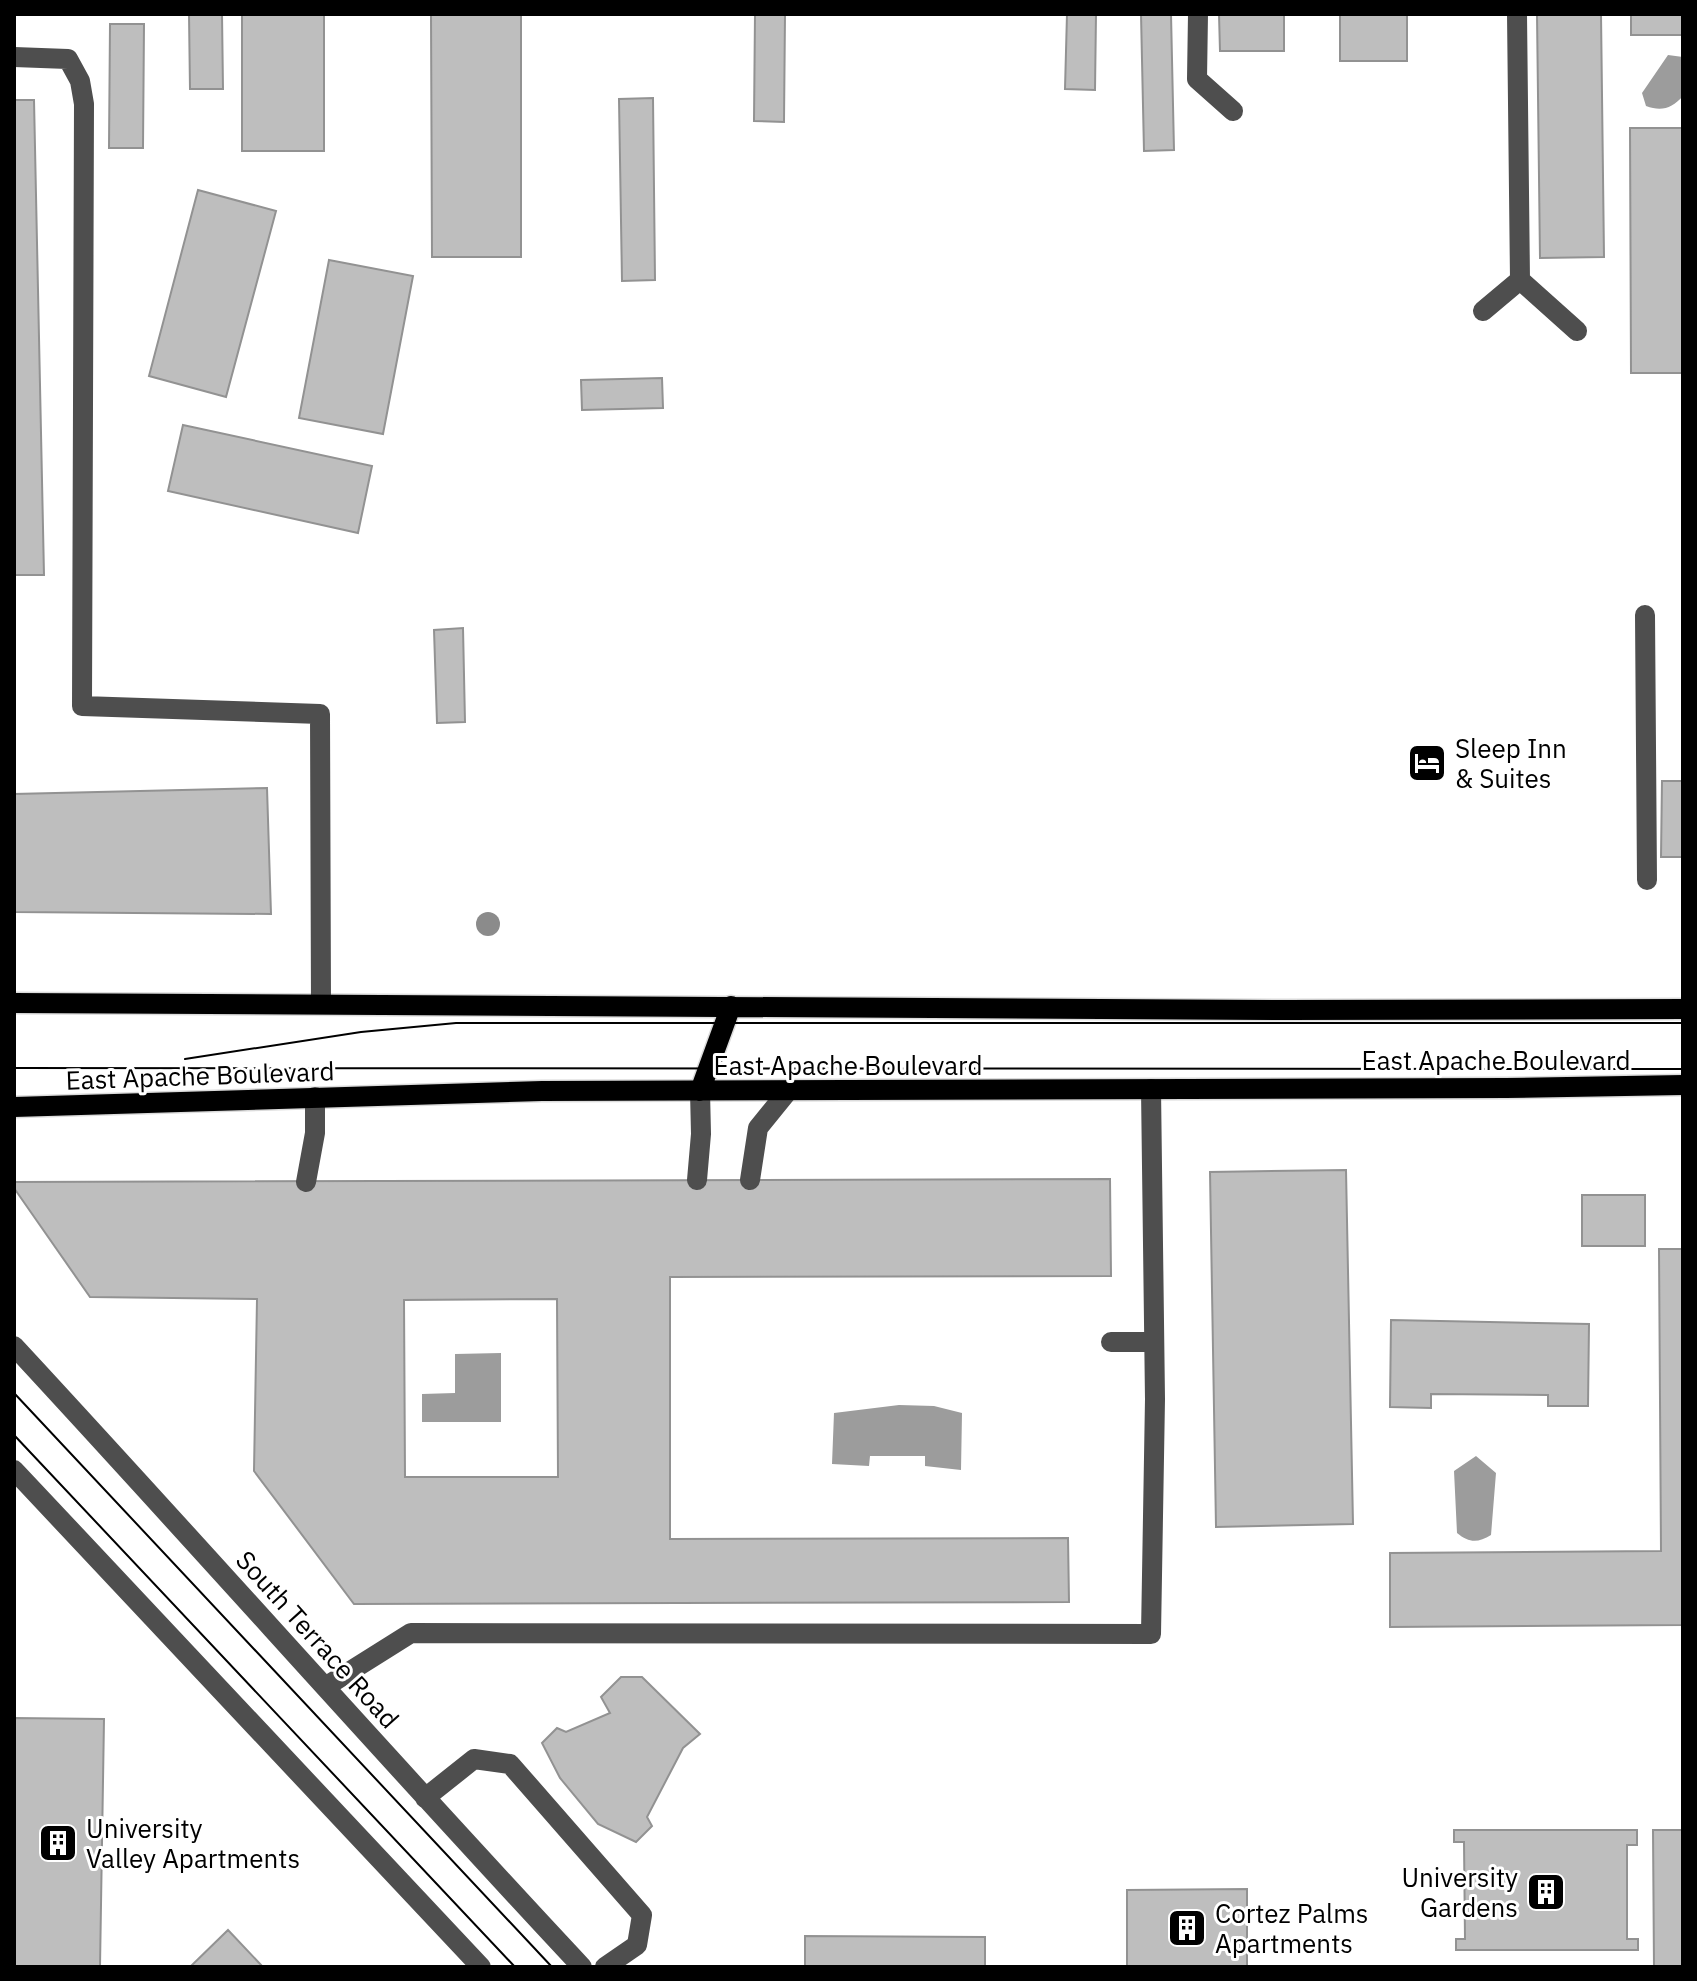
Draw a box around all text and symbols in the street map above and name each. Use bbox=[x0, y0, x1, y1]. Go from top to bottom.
place label: Sleep Inn & Suites bbox=[1455, 731, 1567, 795]
hotel icon: Sleep Inn & Suites bbox=[1406, 742, 1448, 784]
street label: East Apache Boulevard bbox=[1361, 1043, 1631, 1077]
street label: East Apache Boulevard bbox=[713, 1048, 983, 1082]
street label: East Apache Boulevard bbox=[65, 1053, 335, 1097]
street label: South Terrace Road bbox=[229, 1543, 407, 1735]
place label: University Valley Apartments bbox=[86, 1811, 300, 1875]
building icon: University Valley Apartments bbox=[37, 1822, 79, 1864]
place label: University Gardens bbox=[1401, 1860, 1518, 1924]
building icon: University Gardens bbox=[1525, 1871, 1567, 1913]
place label: Cortez Palms Apartments bbox=[1215, 1896, 1369, 1960]
building icon: Cortez Palms Apartments bbox=[1166, 1907, 1208, 1949]

